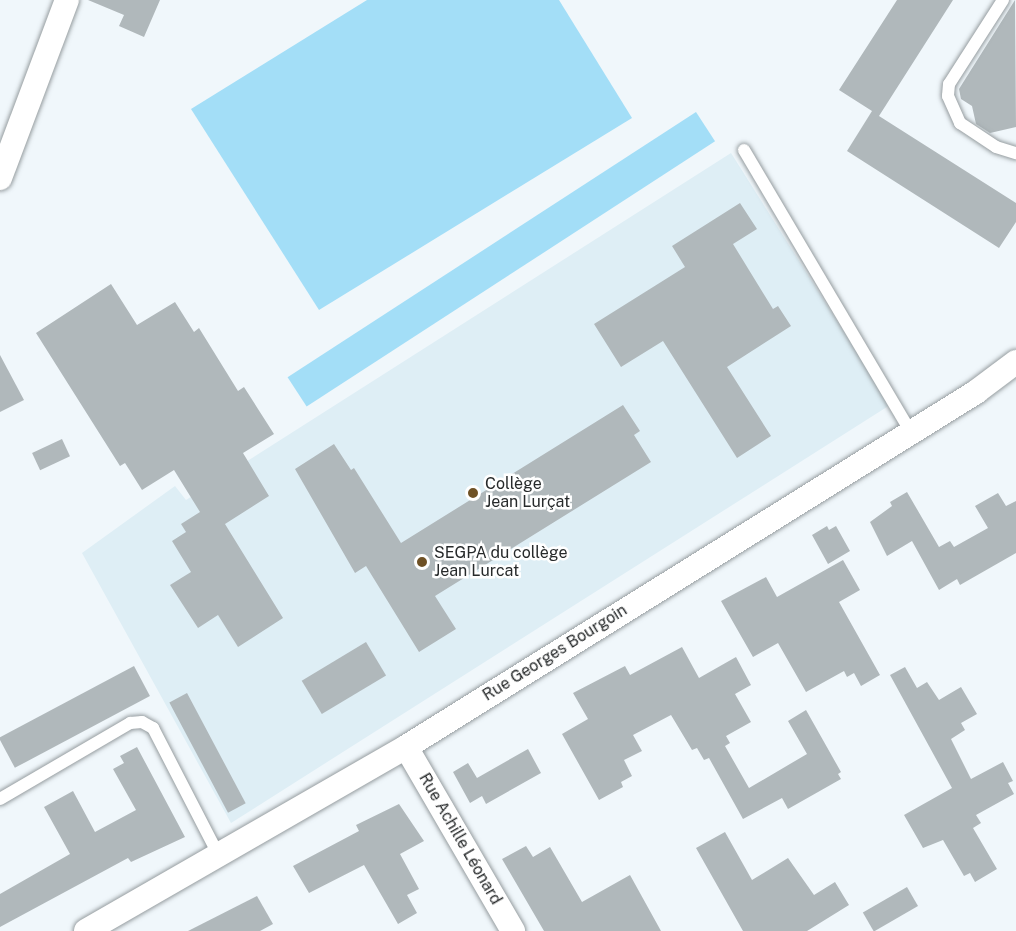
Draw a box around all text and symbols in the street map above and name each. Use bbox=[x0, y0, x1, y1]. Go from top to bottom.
place label: Collège Jean Lurçat bbox=[485, 474, 570, 512]
marker: Collège Jean Lurçat bbox=[466, 486, 480, 500]
place label: SEGPA du collège Jean Lurcat bbox=[434, 543, 568, 581]
marker: SEGPA du collège Jean Lurcat bbox=[415, 555, 429, 569]
street label: Rue Georges Bourgoin bbox=[479, 601, 631, 705]
street label: Rue Achille Léonard bbox=[415, 770, 505, 908]

